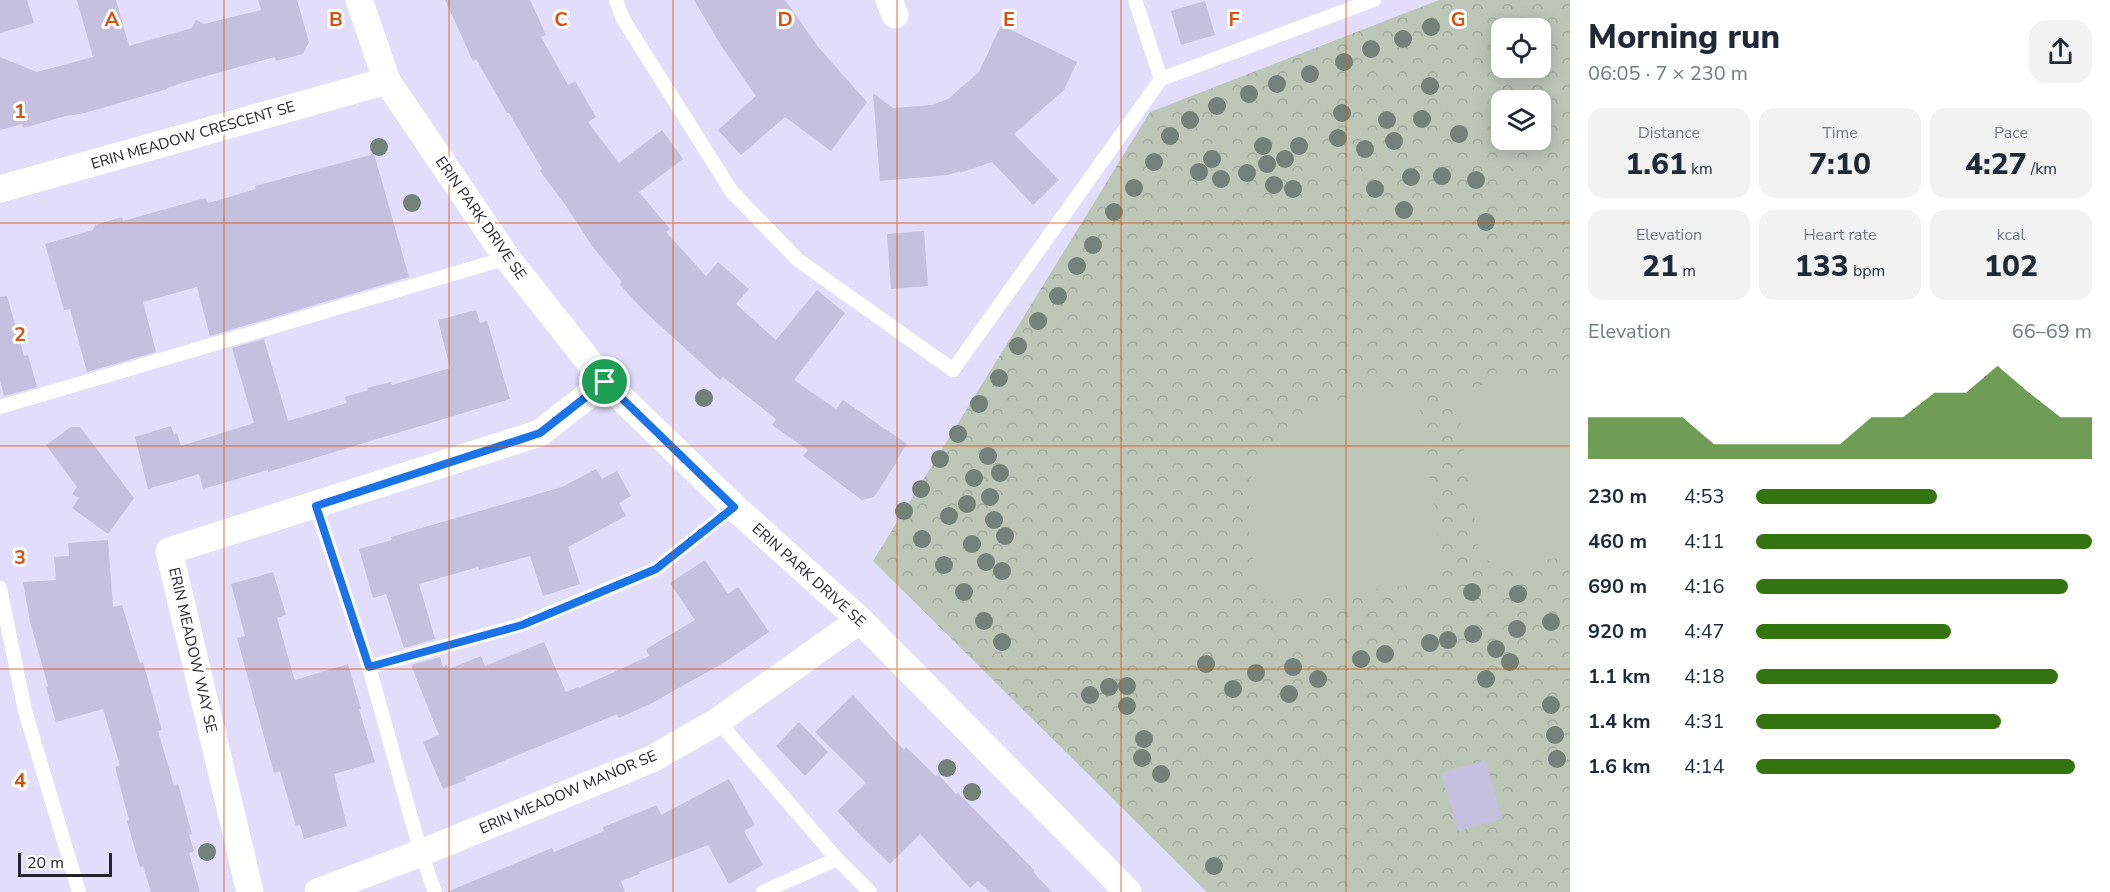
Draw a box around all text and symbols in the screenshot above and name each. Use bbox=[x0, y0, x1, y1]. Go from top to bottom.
text: A bbox=[105, 6, 120, 33]
text: B bbox=[329, 6, 343, 33]
text: C bbox=[554, 6, 568, 33]
text: D bbox=[777, 6, 793, 33]
text: E bbox=[1003, 6, 1015, 33]
text: F bbox=[1228, 6, 1240, 33]
text: G bbox=[1451, 6, 1465, 33]
text: Morning run bbox=[1588, 15, 1780, 60]
map controls bbox=[1491, 18, 1551, 150]
button: locate bbox=[1491, 18, 1551, 78]
button: share bbox=[2029, 20, 2092, 83]
text: 06:05 · 7 × 230 m bbox=[1588, 60, 1748, 87]
button: layers bbox=[1491, 90, 1551, 150]
street label: ERIN MEADOW CRESCENT SE bbox=[89, 96, 297, 174]
text: 1 bbox=[14, 98, 26, 125]
text: Distance bbox=[1638, 122, 1700, 144]
text: Time bbox=[1822, 122, 1858, 144]
text: Pace bbox=[1994, 122, 2028, 144]
text: 1.61 bbox=[1625, 144, 1687, 185]
text: 7:10 bbox=[1809, 144, 1871, 185]
text: 4:27 bbox=[1965, 144, 2027, 185]
street label: ERIN PARK DRIVE SE bbox=[431, 152, 531, 284]
text: km bbox=[1687, 158, 1713, 180]
text: /km bbox=[2027, 158, 2057, 180]
text: Elevation bbox=[1636, 224, 1702, 246]
text: Heart rate bbox=[1803, 224, 1877, 246]
text: kcal bbox=[1997, 224, 2025, 246]
text: 21 bbox=[1642, 246, 1678, 287]
text: 133 bbox=[1795, 246, 1849, 287]
text: 102 bbox=[1984, 246, 2038, 287]
text: m bbox=[1678, 260, 1696, 282]
text: bpm bbox=[1849, 260, 1885, 282]
text: Elevation bbox=[1588, 318, 1671, 345]
text: 66–69 m bbox=[2012, 318, 2092, 345]
text: 2 bbox=[14, 321, 26, 348]
pin bbox=[579, 356, 630, 407]
icon: arrive bbox=[588, 365, 621, 398]
text: 230 m bbox=[1588, 483, 1647, 510]
text: 4:53 bbox=[1684, 483, 1725, 510]
street label: ERIN PARK DRIVE SE bbox=[748, 519, 870, 631]
text: 460 m bbox=[1588, 528, 1647, 555]
text: 4:11 bbox=[1684, 528, 1725, 555]
text: 3 bbox=[14, 544, 26, 571]
street label: ERIN MEADOW WAY SE bbox=[164, 565, 222, 735]
text: 690 m bbox=[1588, 573, 1647, 600]
text: 4:16 bbox=[1684, 573, 1725, 600]
text: 920 m bbox=[1588, 618, 1647, 645]
text: 4:47 bbox=[1684, 618, 1725, 645]
text: 1.1 km bbox=[1588, 663, 1651, 690]
text: 4:18 bbox=[1684, 663, 1725, 690]
text: 1.4 km bbox=[1588, 708, 1651, 735]
text: 4:31 bbox=[1684, 708, 1725, 735]
street label: ERIN MEADOW MANOR SE bbox=[476, 746, 660, 838]
text: 1.6 km bbox=[1588, 753, 1651, 780]
text: 4:14 bbox=[1684, 753, 1725, 780]
text: 4 bbox=[14, 767, 26, 794]
scale bar bbox=[18, 850, 112, 878]
text: 20 m bbox=[27, 852, 64, 874]

